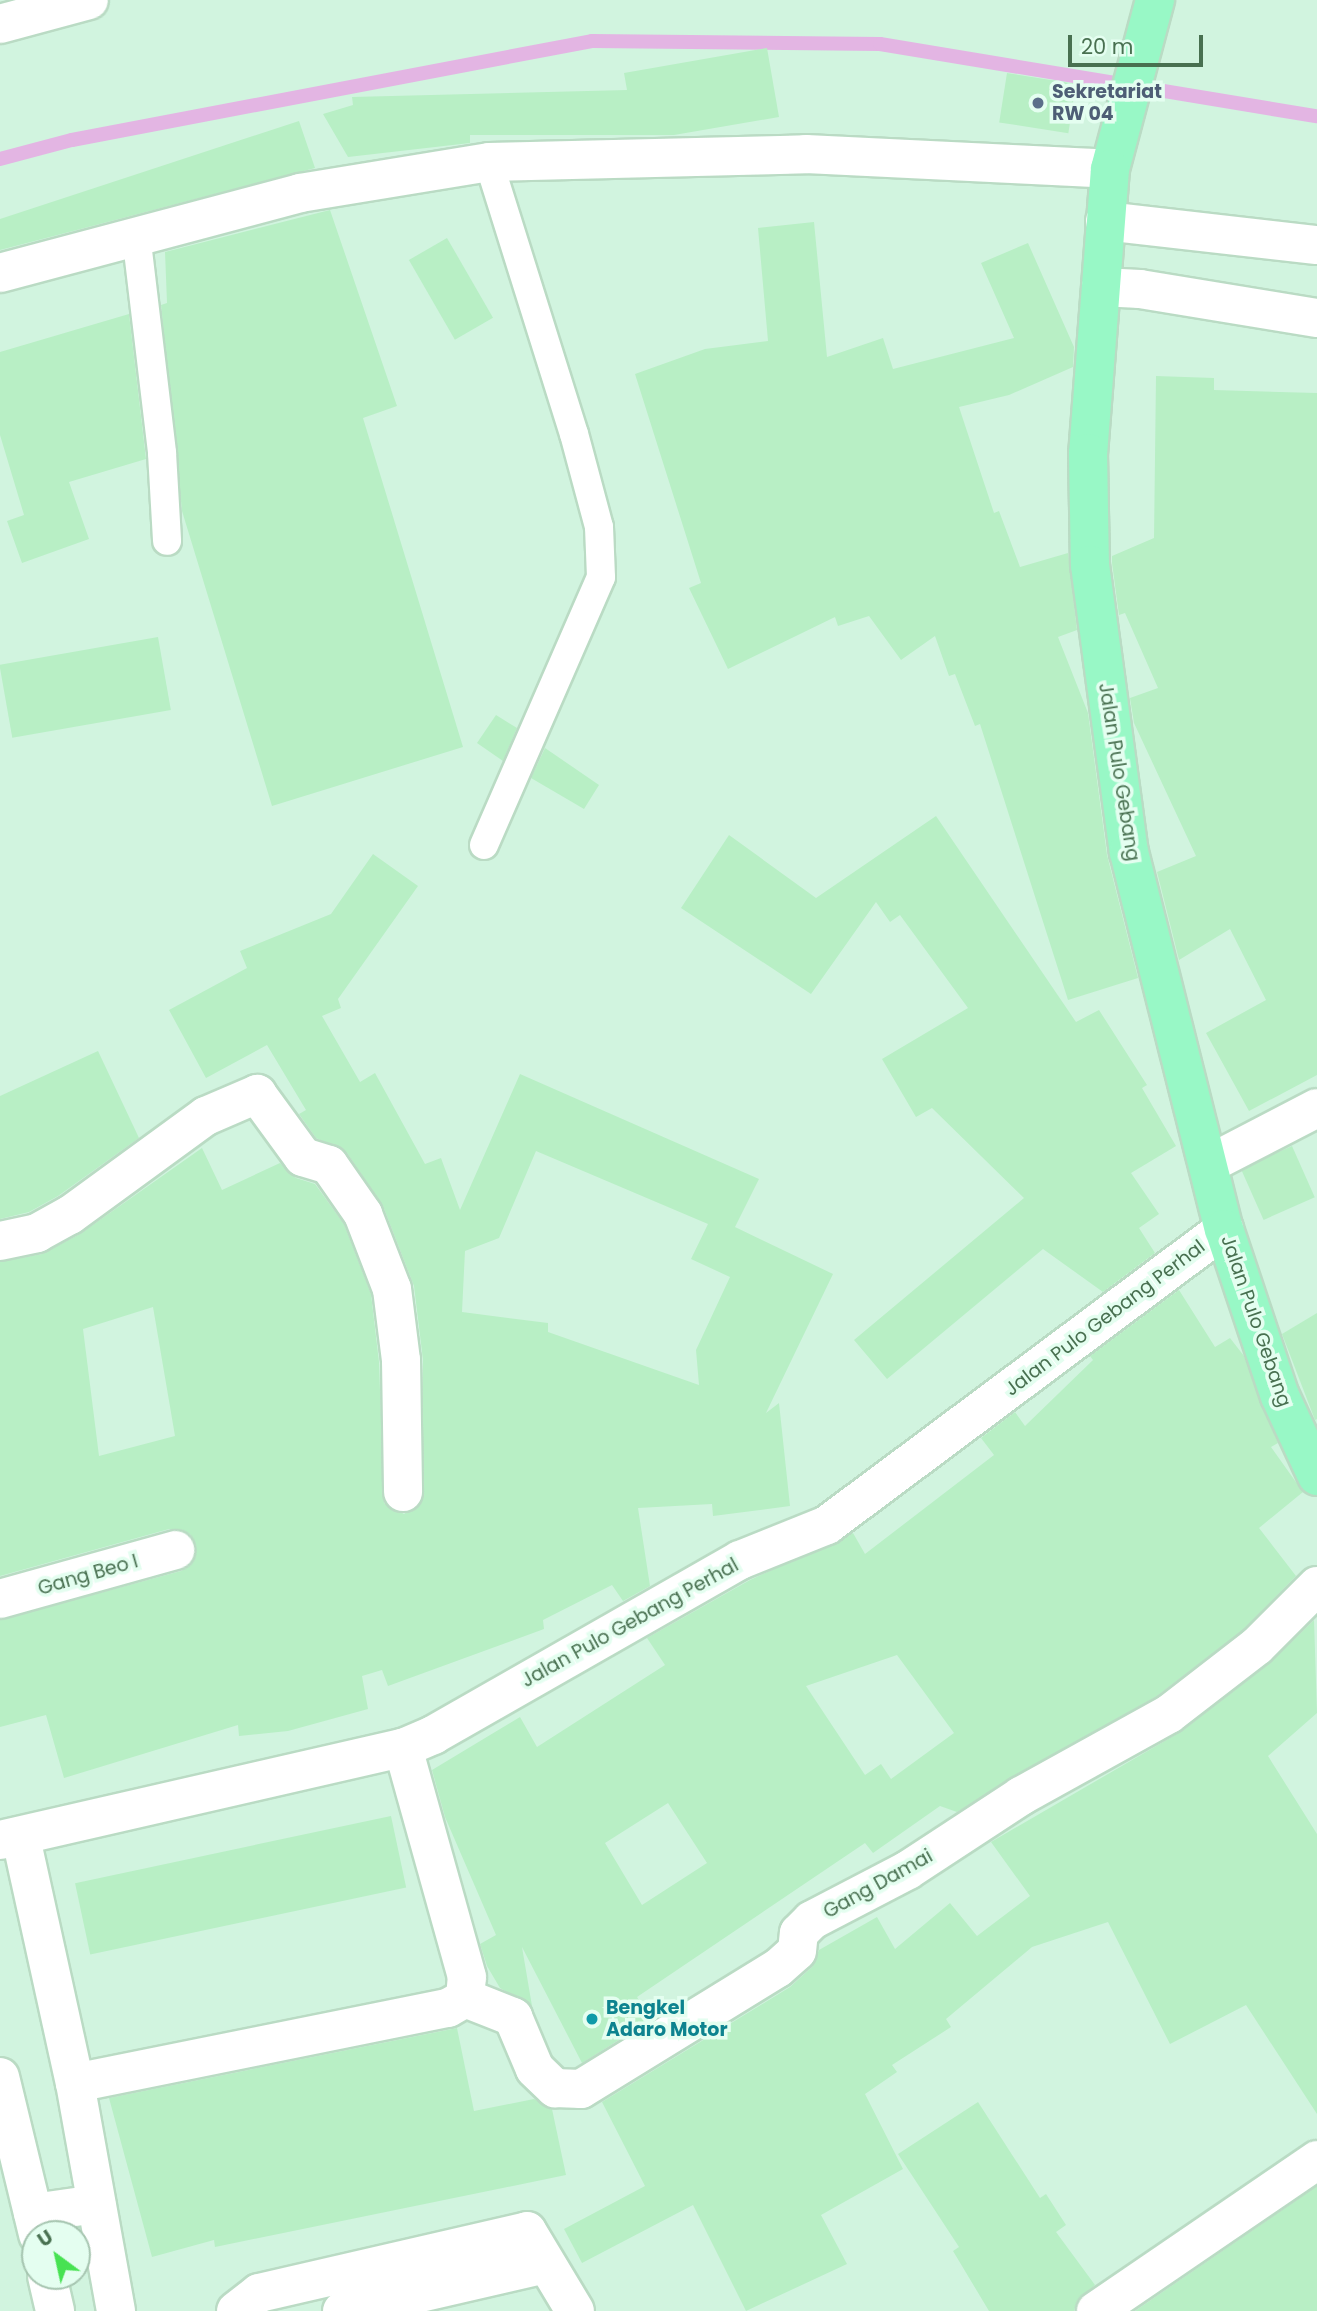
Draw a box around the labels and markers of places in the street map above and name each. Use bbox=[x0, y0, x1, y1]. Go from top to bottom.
place label: Sekretariat RW 04 bbox=[1052, 81, 1162, 125]
marker: Sekretariat RW 04 bbox=[1030, 95, 1046, 111]
place label: Bengkel Adaro Motor bbox=[606, 1997, 728, 2041]
marker: Bengkel Adaro Motor bbox=[584, 2011, 600, 2027]

